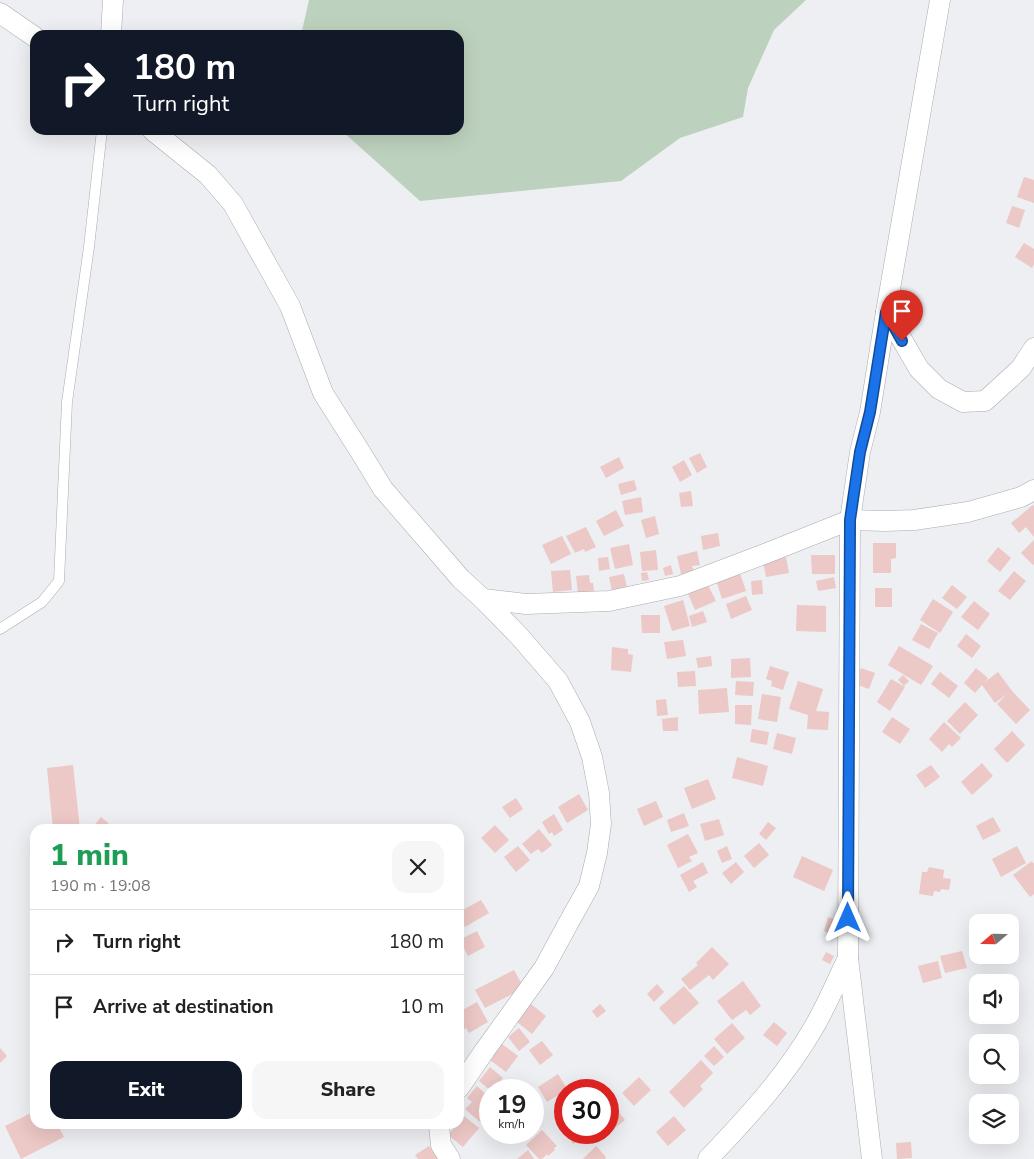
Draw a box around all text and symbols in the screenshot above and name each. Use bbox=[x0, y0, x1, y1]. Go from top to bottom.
text: 180 m bbox=[133, 44, 236, 91]
icon: right bbox=[50, 50, 115, 115]
text: Turn right bbox=[133, 89, 229, 119]
pin bbox=[881, 290, 923, 341]
icon: arrive bbox=[888, 297, 916, 325]
text: 1 min bbox=[50, 835, 129, 876]
button: close bbox=[392, 841, 444, 893]
text: 190 m · 19:08 bbox=[50, 875, 151, 897]
position arrow bbox=[821, 891, 873, 943]
north arrow bbox=[969, 914, 1019, 964]
map controls bbox=[969, 914, 1019, 1144]
icon: right bbox=[50, 928, 78, 956]
text: Turn right bbox=[93, 929, 180, 955]
text: 180 m bbox=[389, 929, 444, 955]
button: sound bbox=[969, 974, 1019, 1024]
icon: arrive bbox=[50, 993, 78, 1021]
text: Arrive at destination bbox=[93, 994, 274, 1020]
text: 10 m bbox=[400, 994, 444, 1020]
button: search bbox=[969, 1034, 1019, 1084]
button: Exit bbox=[50, 1061, 242, 1119]
button: Share bbox=[252, 1061, 444, 1119]
speed limit sign: 30 bbox=[554, 1079, 619, 1144]
text: 19 bbox=[496, 1088, 527, 1122]
button: layers bbox=[969, 1094, 1019, 1144]
text: km/h bbox=[498, 1116, 525, 1132]

